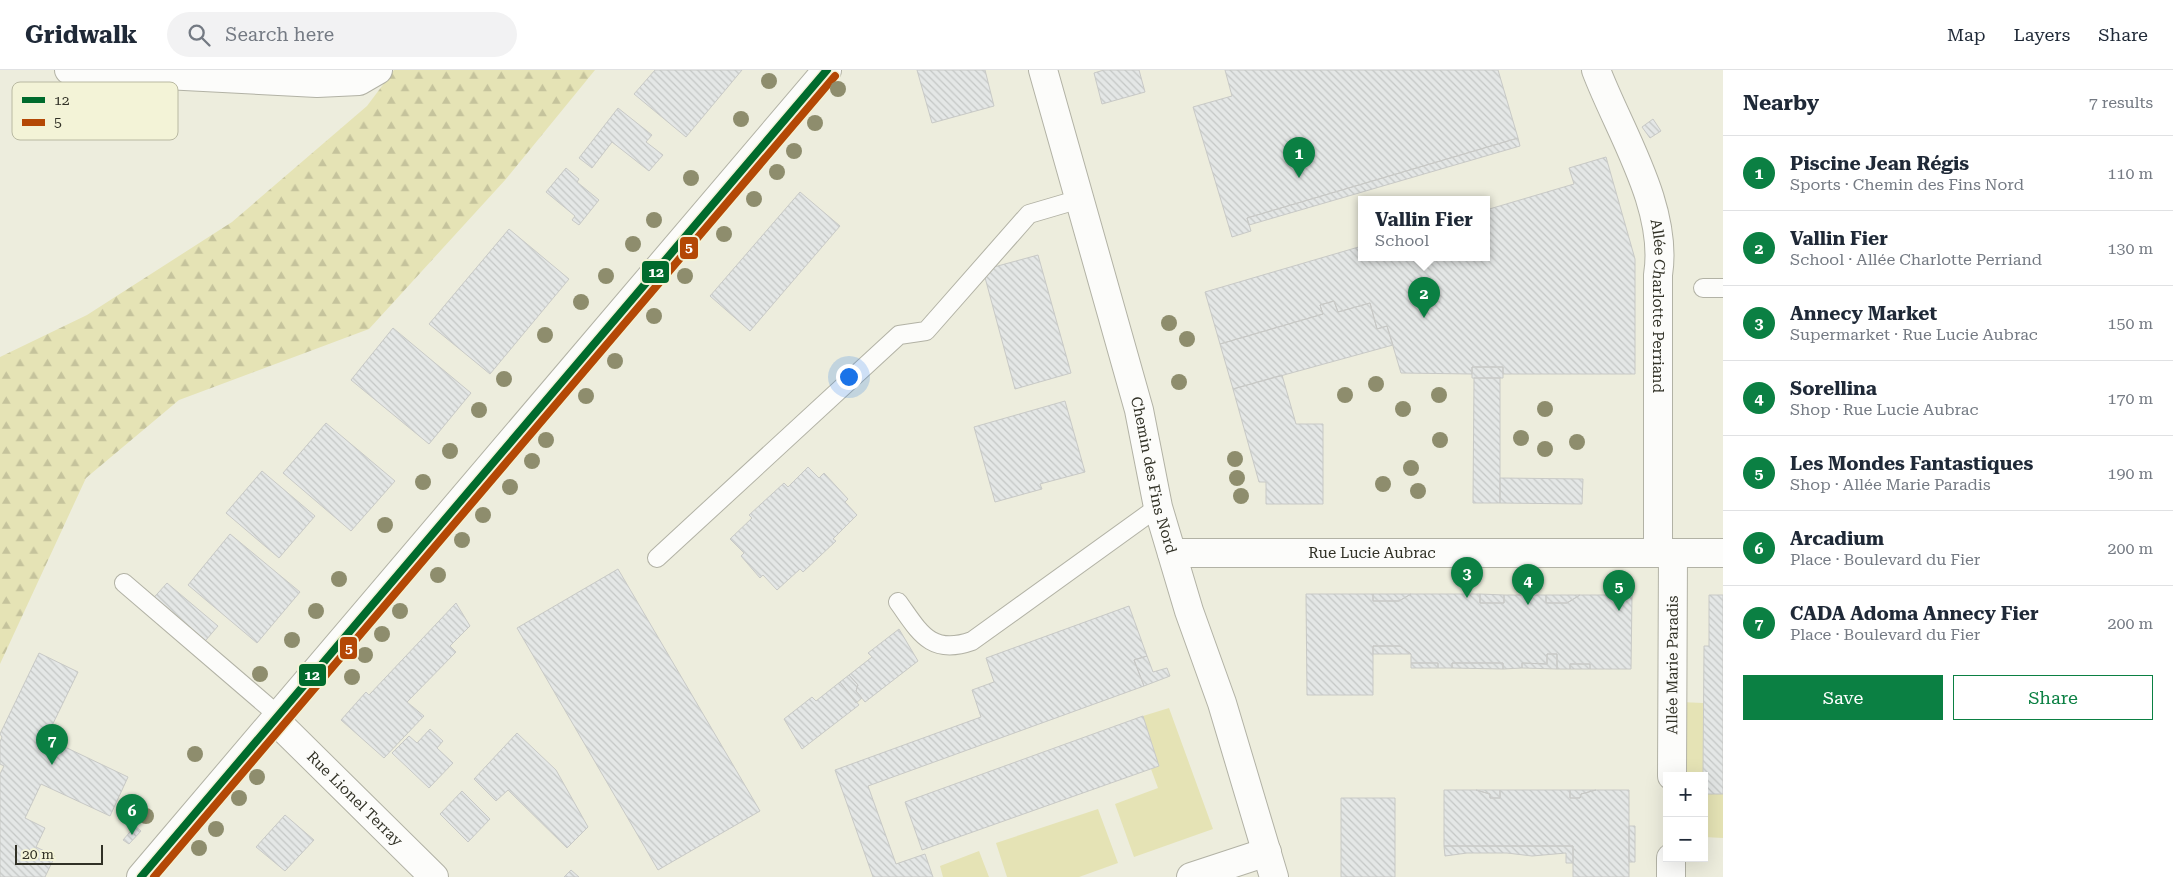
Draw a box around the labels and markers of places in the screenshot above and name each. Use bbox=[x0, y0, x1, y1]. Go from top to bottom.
pin: 1 bbox=[1283, 137, 1315, 178]
pin: 2 bbox=[1408, 277, 1440, 318]
pin: 3 bbox=[1451, 557, 1483, 598]
pin: 4 bbox=[1512, 564, 1544, 605]
pin: 5 bbox=[1603, 570, 1635, 611]
pin: 7 bbox=[36, 724, 68, 765]
pin: 6 bbox=[116, 794, 148, 835]

